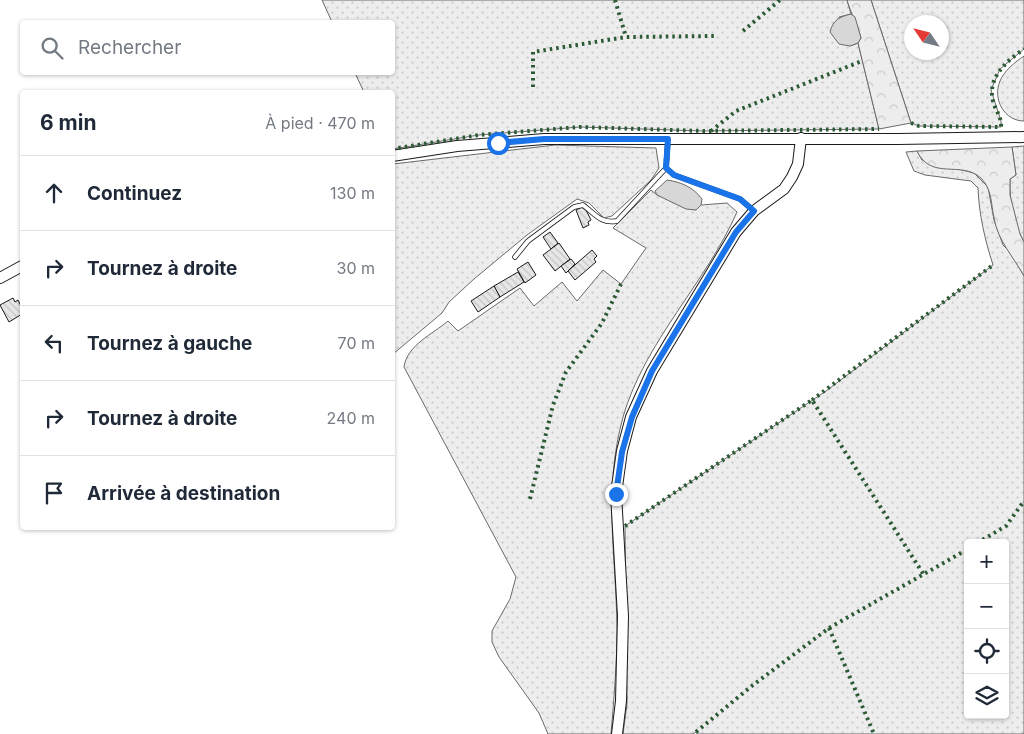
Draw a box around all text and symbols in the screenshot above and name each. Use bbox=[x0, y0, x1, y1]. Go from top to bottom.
north arrow bbox=[904, 15, 949, 60]
search box bbox=[20, 20, 395, 75]
icon: search bbox=[38, 34, 66, 62]
text: Rechercher bbox=[78, 36, 181, 59]
text: 6 min bbox=[40, 110, 97, 135]
text: À pied · 470 m bbox=[265, 113, 375, 133]
route start bbox=[487, 132, 510, 155]
icon: ahead bbox=[40, 179, 68, 207]
text: Continuez bbox=[87, 182, 182, 205]
text: 130 m bbox=[330, 183, 375, 203]
icon: right bbox=[40, 254, 68, 282]
text: Tournez à droite bbox=[87, 257, 237, 280]
text: 30 m bbox=[337, 258, 375, 278]
icon: left bbox=[40, 329, 68, 357]
text: Tournez à gauche bbox=[87, 332, 252, 355]
text: 70 m bbox=[338, 333, 375, 353]
icon: right bbox=[40, 404, 68, 432]
text: Tournez à droite bbox=[87, 407, 237, 430]
text: 240 m bbox=[327, 408, 375, 428]
icon: arrive bbox=[40, 479, 68, 507]
text: Arrivée à destination bbox=[87, 482, 280, 505]
route end bbox=[605, 483, 628, 506]
map controls bbox=[964, 539, 1009, 719]
button: + bbox=[964, 539, 1009, 584]
button: − bbox=[964, 584, 1009, 629]
button: locate bbox=[964, 629, 1009, 674]
button: layers bbox=[964, 674, 1009, 719]

